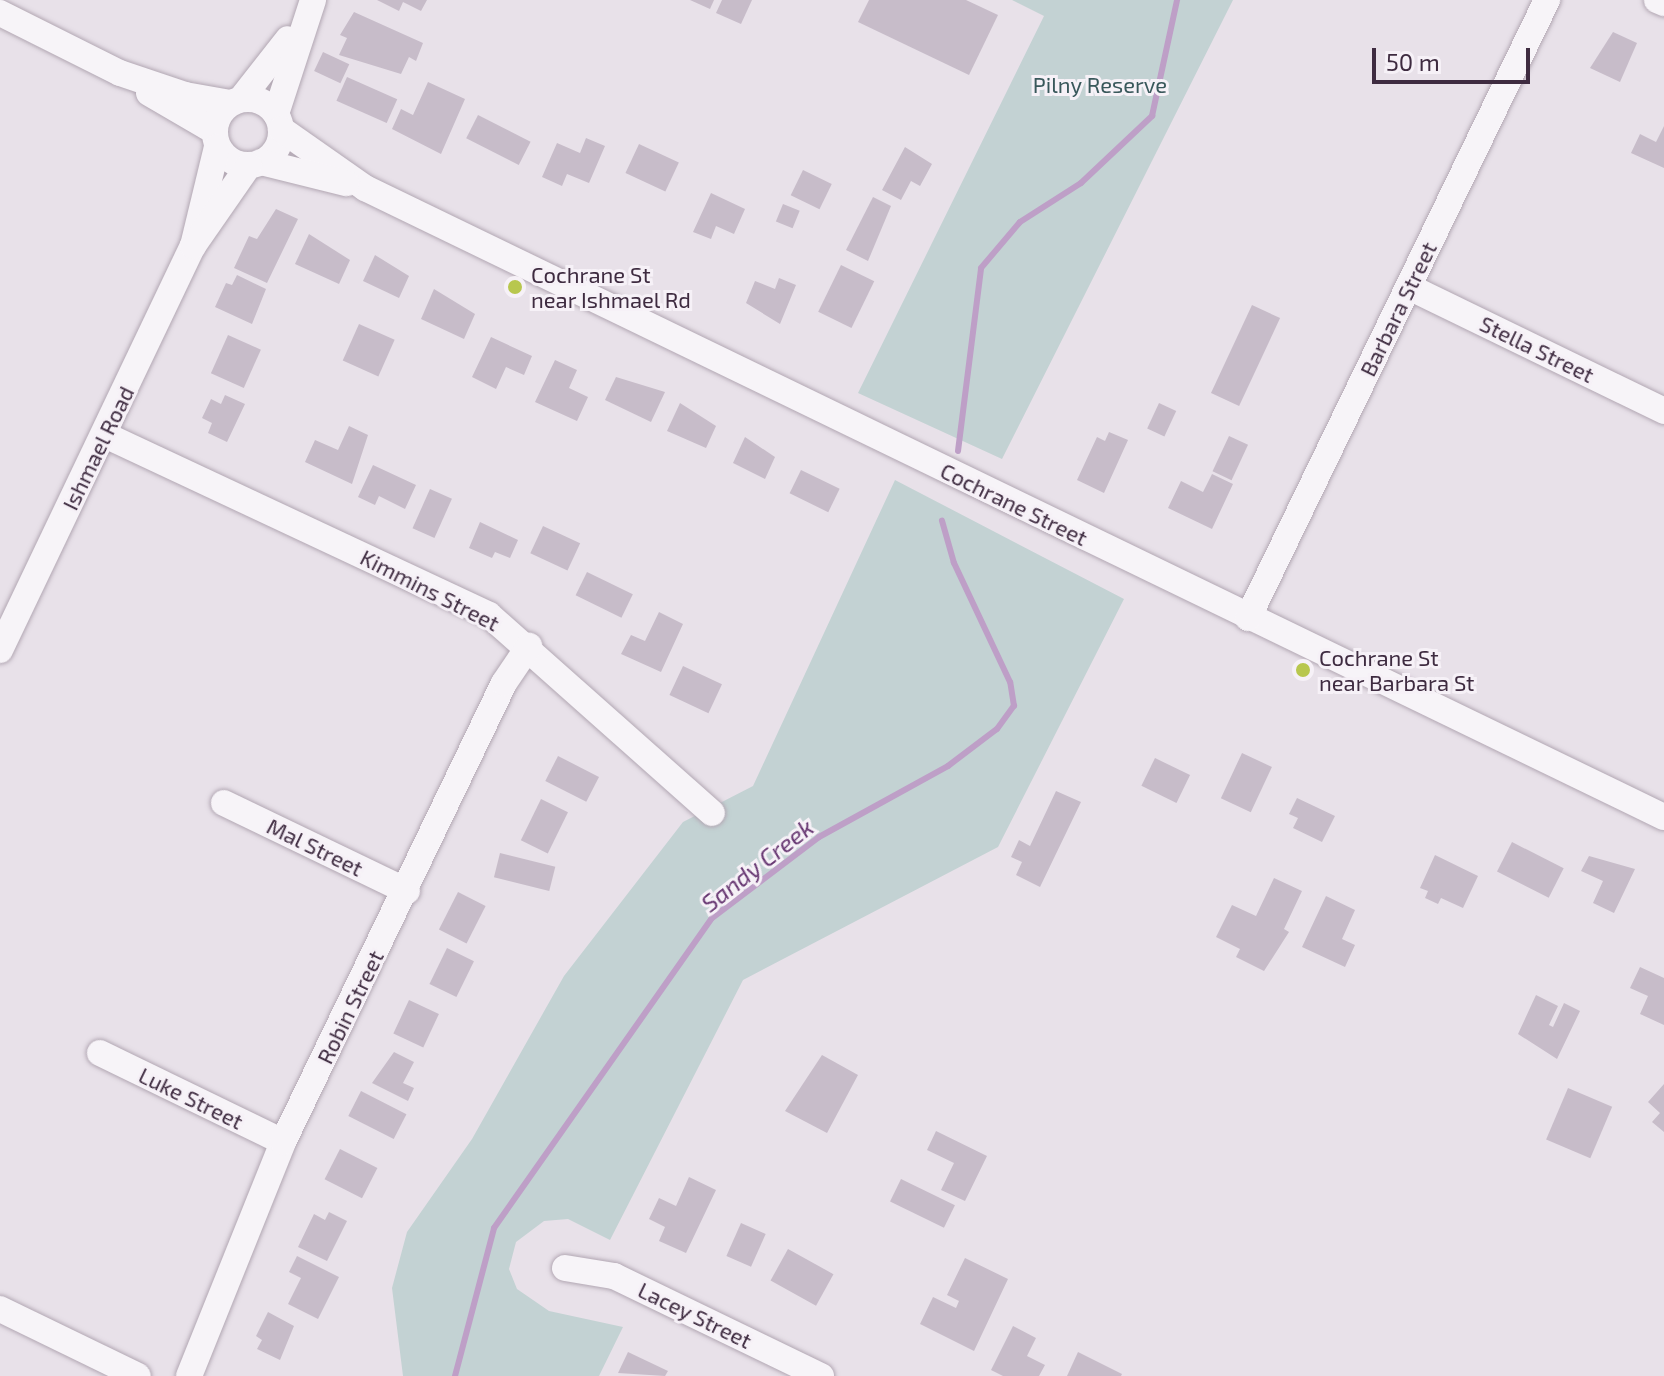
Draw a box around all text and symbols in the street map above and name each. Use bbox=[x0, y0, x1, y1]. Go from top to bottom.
scale bar bbox=[1376, 32, 1534, 82]
text: 50 m bbox=[1386, 47, 1440, 76]
park label: Pilny Reserve bbox=[1033, 72, 1167, 98]
street label: Barbara Street bbox=[1354, 238, 1442, 380]
place label: Cochrane St near Ishmael Rd bbox=[531, 261, 692, 312]
marker: Cochrane St near Ishmael Rd bbox=[506, 278, 524, 296]
street label: Stella Street bbox=[1476, 310, 1598, 388]
street label: Ishmael Road bbox=[57, 382, 139, 514]
street label: Cochrane Street bbox=[936, 457, 1092, 551]
street label: Kimmins Street bbox=[356, 544, 504, 636]
place label: Cochrane St near Barbara St bbox=[1319, 644, 1475, 696]
marker: Cochrane St near Barbara St bbox=[1294, 661, 1312, 679]
street label: Mal Street bbox=[262, 812, 368, 882]
water label: Sandy Creek bbox=[695, 812, 819, 918]
street label: Robin Street bbox=[311, 946, 389, 1068]
street label: Luke Street bbox=[135, 1061, 247, 1135]
street label: Lacey Street bbox=[634, 1276, 756, 1354]

